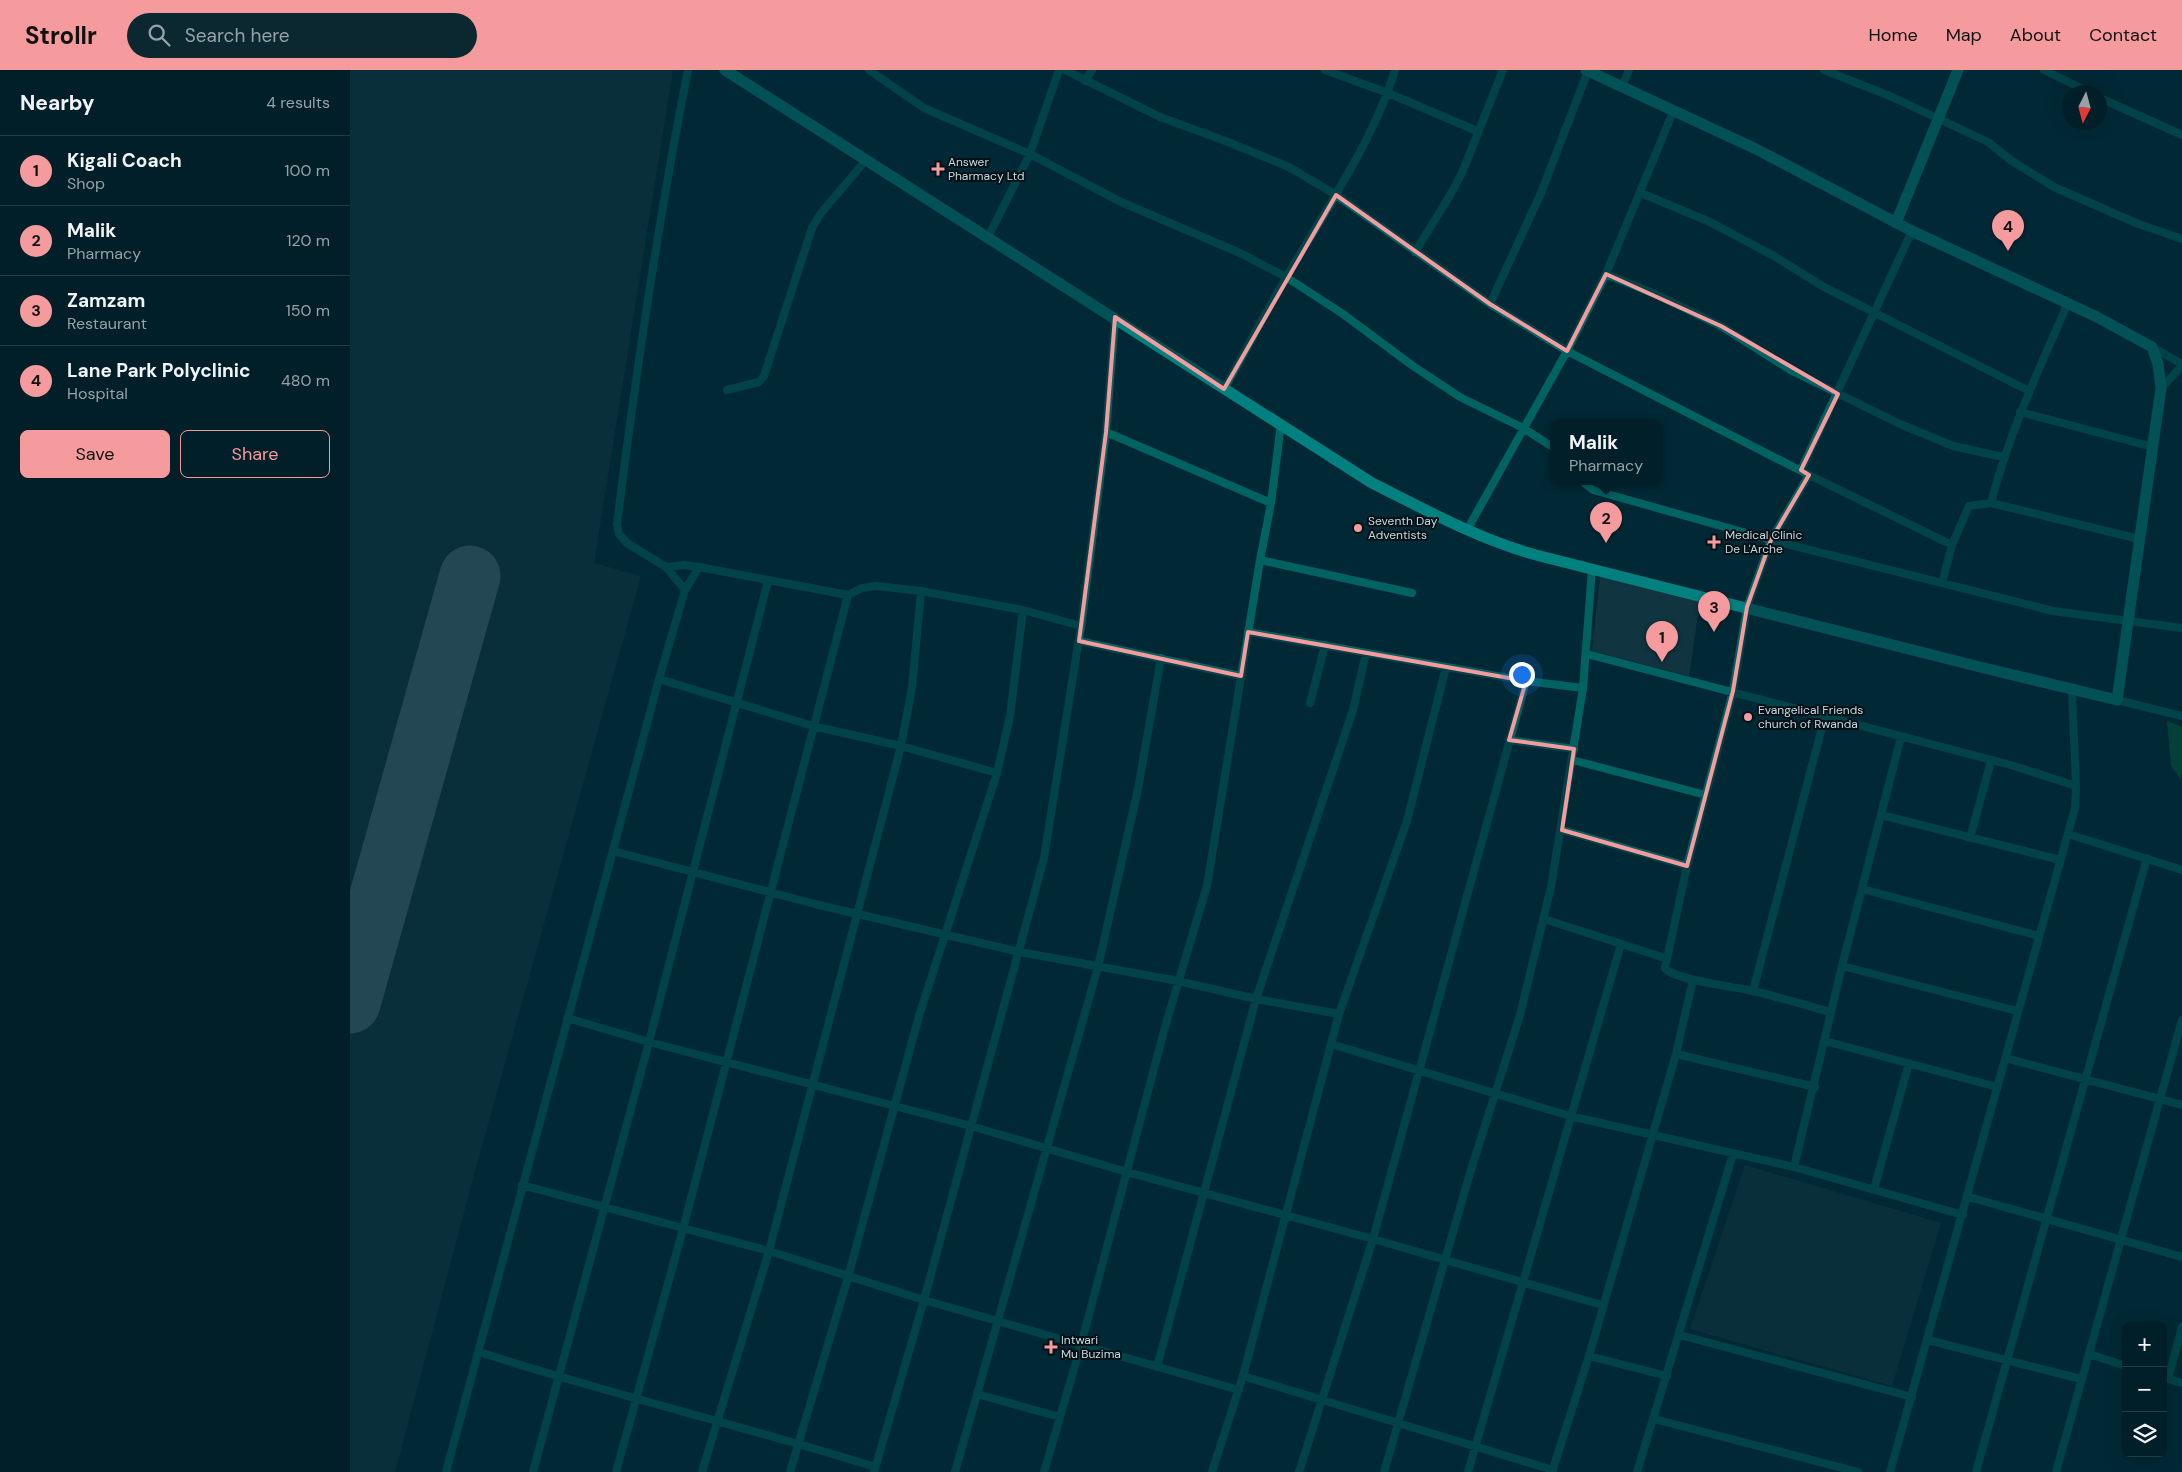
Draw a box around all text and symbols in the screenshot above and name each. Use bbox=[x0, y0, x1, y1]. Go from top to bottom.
search box bbox=[127, 13, 477, 58]
text: Strollr bbox=[25, 20, 97, 51]
icon: search bbox=[145, 21, 173, 49]
text: Search here bbox=[185, 23, 290, 48]
text: Home bbox=[1868, 23, 1918, 47]
text: Map bbox=[1946, 23, 1982, 47]
text: About bbox=[2010, 23, 2061, 47]
text: Contact bbox=[2089, 23, 2157, 47]
north arrow bbox=[2062, 85, 2107, 130]
text: Nearby bbox=[20, 89, 94, 117]
text: 4 results bbox=[266, 92, 330, 113]
text: Kigali Coach bbox=[67, 148, 182, 173]
place label: Answer Pharmacy Ltd bbox=[948, 154, 1025, 184]
text: 1 bbox=[33, 160, 39, 181]
text: 100 m bbox=[285, 160, 330, 181]
marker: Answer Pharmacy Ltd bbox=[932, 163, 944, 175]
text: Shop bbox=[67, 173, 105, 194]
pin: 4 bbox=[1992, 210, 2024, 251]
text: Malik bbox=[67, 218, 116, 243]
text: 2 bbox=[31, 230, 41, 251]
text: 120 m bbox=[286, 230, 330, 251]
text: Pharmacy bbox=[67, 243, 141, 264]
text: Zamzam bbox=[67, 288, 145, 313]
text: 3 bbox=[31, 300, 41, 321]
text: 150 m bbox=[286, 300, 330, 321]
text: Restaurant bbox=[67, 313, 147, 334]
text: Lane Park Polyclinic bbox=[67, 358, 251, 383]
text: 4 bbox=[31, 370, 41, 391]
text: 480 m bbox=[281, 370, 330, 391]
text: Hospital bbox=[67, 383, 128, 404]
popup bbox=[1550, 420, 1662, 485]
button: Save bbox=[20, 430, 170, 478]
button: Share bbox=[180, 430, 330, 478]
text: Malik bbox=[1569, 430, 1618, 455]
text: Pharmacy bbox=[1569, 455, 1643, 476]
pin: 2 bbox=[1590, 502, 1622, 543]
place label: Seventh Day Adventists bbox=[1368, 513, 1438, 543]
marker: Seventh Day Adventists bbox=[1352, 522, 1364, 534]
place label: Medical Clinic De L'Arche bbox=[1725, 527, 1803, 557]
marker: Medical Clinic De L'Arche bbox=[1707, 535, 1721, 549]
pin: 3 bbox=[1698, 591, 1730, 632]
pin: 1 bbox=[1646, 621, 1678, 662]
your location bbox=[1509, 662, 1535, 688]
place label: Evangelical Friends church of Rwanda bbox=[1758, 702, 1863, 732]
marker: Evangelical Friends church of Rwanda bbox=[1742, 711, 1754, 723]
map controls bbox=[2122, 1322, 2167, 1457]
button: + bbox=[2122, 1322, 2167, 1367]
place label: Intwari Mu Buzima bbox=[1061, 1332, 1121, 1362]
marker: Intwari Mu Buzima bbox=[1045, 1341, 1057, 1353]
button: − bbox=[2122, 1367, 2167, 1412]
button: layers bbox=[2122, 1412, 2167, 1457]

